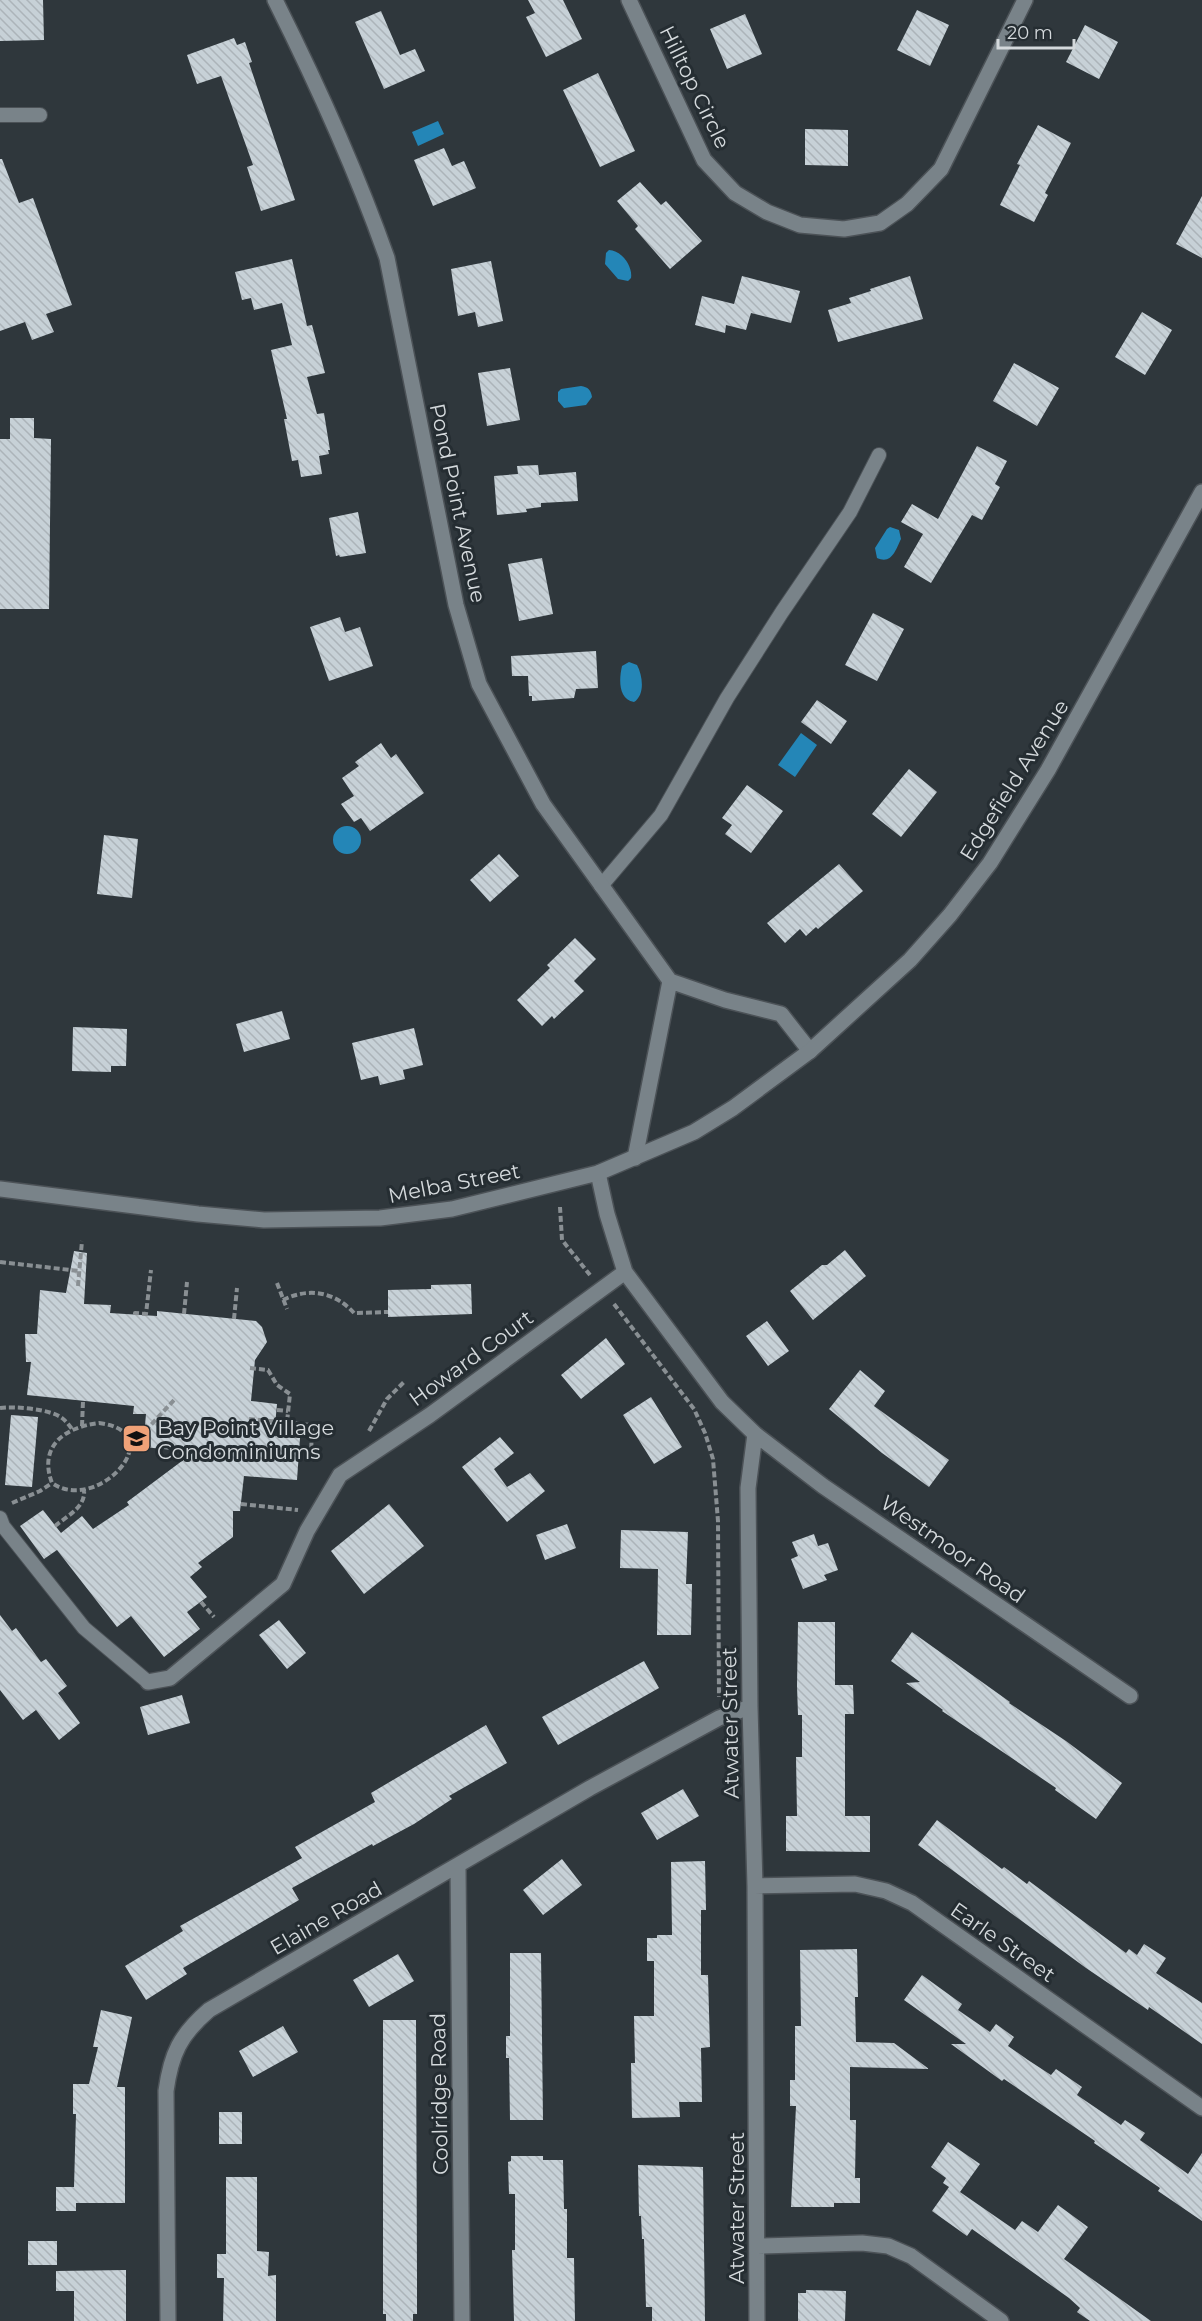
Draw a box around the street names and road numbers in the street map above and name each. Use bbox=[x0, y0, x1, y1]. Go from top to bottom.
street label: Hilltop Circle bbox=[654, 21, 736, 153]
street label: Pond Point Avenue bbox=[425, 401, 491, 605]
street label: Edgefield Avenue bbox=[954, 695, 1074, 865]
street label: Melba Street bbox=[386, 1158, 522, 1208]
street label: Howard Court bbox=[404, 1305, 538, 1411]
street label: Westmoor Road bbox=[876, 1490, 1030, 1608]
street label: Atwater Street bbox=[716, 1647, 744, 1799]
street label: Elaine Road bbox=[266, 1876, 386, 1960]
street label: Earle Street bbox=[946, 1897, 1060, 1987]
street label: Coolridge Road bbox=[425, 2013, 453, 2175]
street label: Atwater Street bbox=[724, 2132, 749, 2284]

